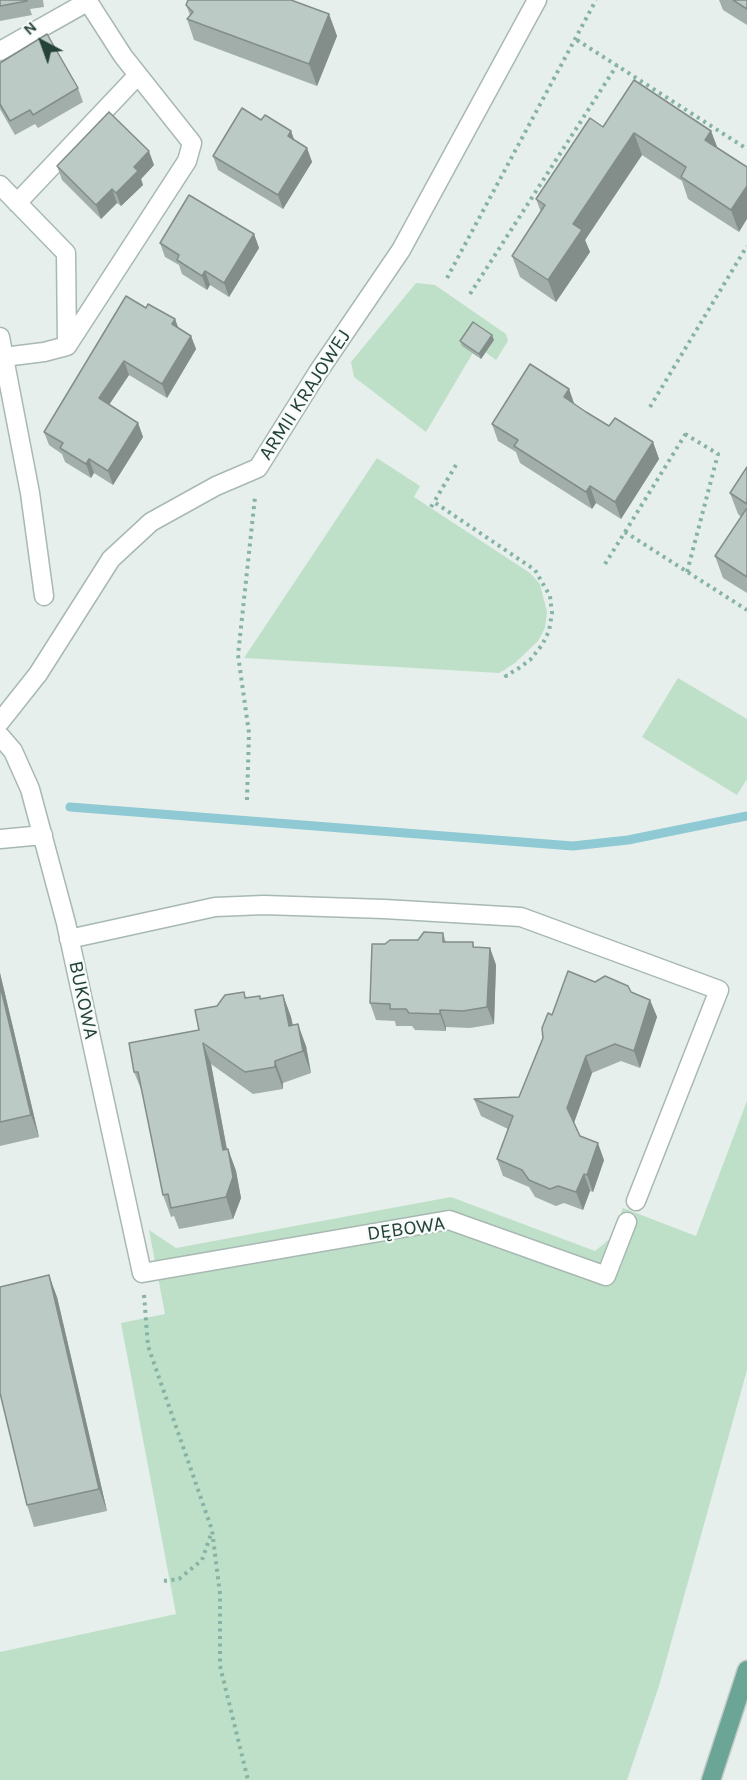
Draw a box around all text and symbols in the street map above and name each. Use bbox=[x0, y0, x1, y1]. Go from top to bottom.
north arrow bbox=[12, 12, 72, 72]
text: N bbox=[19, 17, 40, 39]
street label: ARMII KRAJOWEJ bbox=[254, 325, 356, 465]
street label: BUKOWA bbox=[63, 959, 103, 1041]
street label: DĘBOWA bbox=[365, 1212, 447, 1246]

